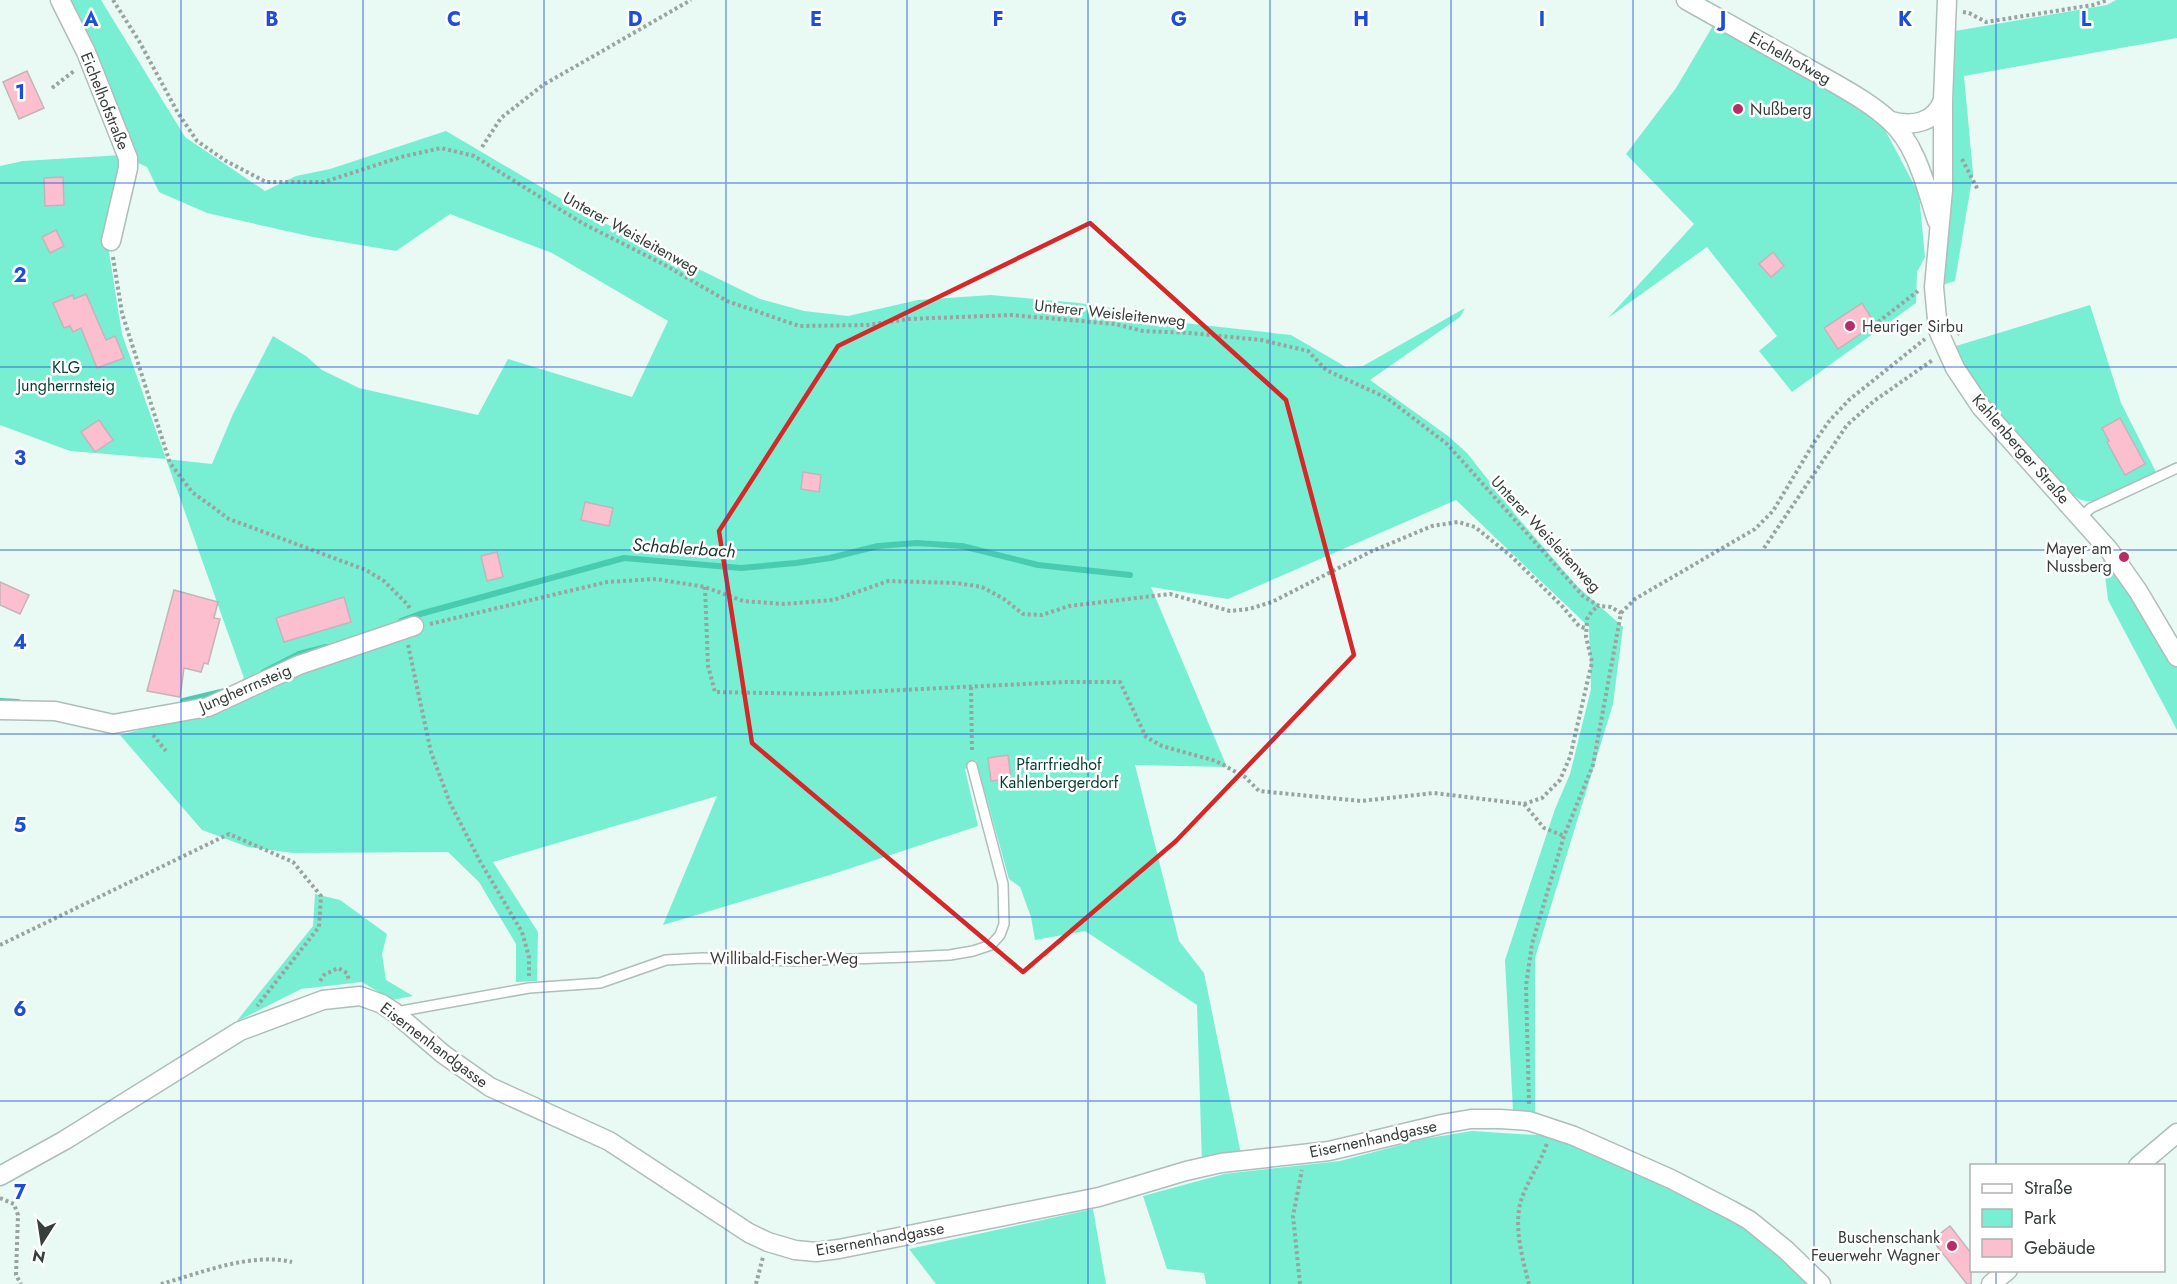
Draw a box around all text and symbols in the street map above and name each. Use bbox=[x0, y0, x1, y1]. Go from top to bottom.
text: A bbox=[83, 5, 99, 34]
text: B bbox=[265, 5, 279, 34]
text: C bbox=[447, 5, 461, 34]
text: D bbox=[628, 5, 642, 34]
text: E bbox=[810, 5, 822, 34]
text: F bbox=[992, 5, 1004, 34]
text: G bbox=[1171, 5, 1187, 34]
text: H bbox=[1353, 5, 1369, 34]
text: I bbox=[1539, 5, 1545, 34]
text: J bbox=[1716, 5, 1726, 34]
text: K bbox=[1898, 5, 1912, 34]
text: L bbox=[2081, 5, 2092, 34]
street label: Eichelhofweg bbox=[1745, 26, 1835, 90]
street label: Eichelhofstraße bbox=[75, 49, 135, 153]
text: 1 bbox=[15, 78, 25, 107]
place label: Nußberg bbox=[1750, 98, 1812, 121]
marker: Nußberg bbox=[1731, 102, 1745, 116]
street label: Unterer Weisleitenweg bbox=[559, 186, 703, 280]
text: 2 bbox=[13, 261, 27, 290]
street label: Unterer Weisleitenweg bbox=[1033, 294, 1187, 332]
place label: Heuriger Sirbu bbox=[1862, 315, 1963, 338]
marker: Heuriger Sirbu bbox=[1843, 319, 1857, 333]
park label: KLG Jungherrnsteig bbox=[15, 356, 115, 397]
street label: Kahlenberger Straße bbox=[1967, 389, 2075, 509]
text: 3 bbox=[14, 444, 26, 473]
street label: Unterer Weisleitenweg bbox=[1486, 471, 1606, 597]
water label: Schablerbach bbox=[632, 531, 736, 565]
place label: Mayer am Nussberg bbox=[2046, 537, 2112, 578]
marker: Mayer am Nussberg bbox=[2117, 550, 2131, 564]
text: 4 bbox=[13, 628, 27, 657]
street label: Jungherrnsteig bbox=[194, 658, 294, 718]
park label: Pfarrfriedhof Kahlenbergerdorf bbox=[1000, 753, 1119, 794]
text: 5 bbox=[14, 811, 27, 840]
street label: Willibald-Fischer-Weg bbox=[710, 947, 858, 970]
text: 6 bbox=[13, 995, 27, 1024]
street label: Eisernenhandgasse bbox=[375, 997, 493, 1093]
street label: Eisernenhandgasse bbox=[1307, 1114, 1439, 1164]
legend bbox=[1970, 1164, 2165, 1272]
text: Straße bbox=[2024, 1175, 2072, 1201]
text: 7 bbox=[14, 1178, 27, 1207]
text: Park bbox=[2024, 1205, 2056, 1231]
north arrow bbox=[12, 1212, 72, 1272]
street label: Eisernenhandgasse bbox=[814, 1216, 946, 1262]
place label: Buschenschank Feuerwehr Wagner bbox=[1811, 1226, 1941, 1267]
text: Gebäude bbox=[2024, 1235, 2095, 1261]
marker: Buschenschank Feuerwehr Wagner bbox=[1945, 1239, 1959, 1253]
text: N bbox=[30, 1244, 48, 1269]

